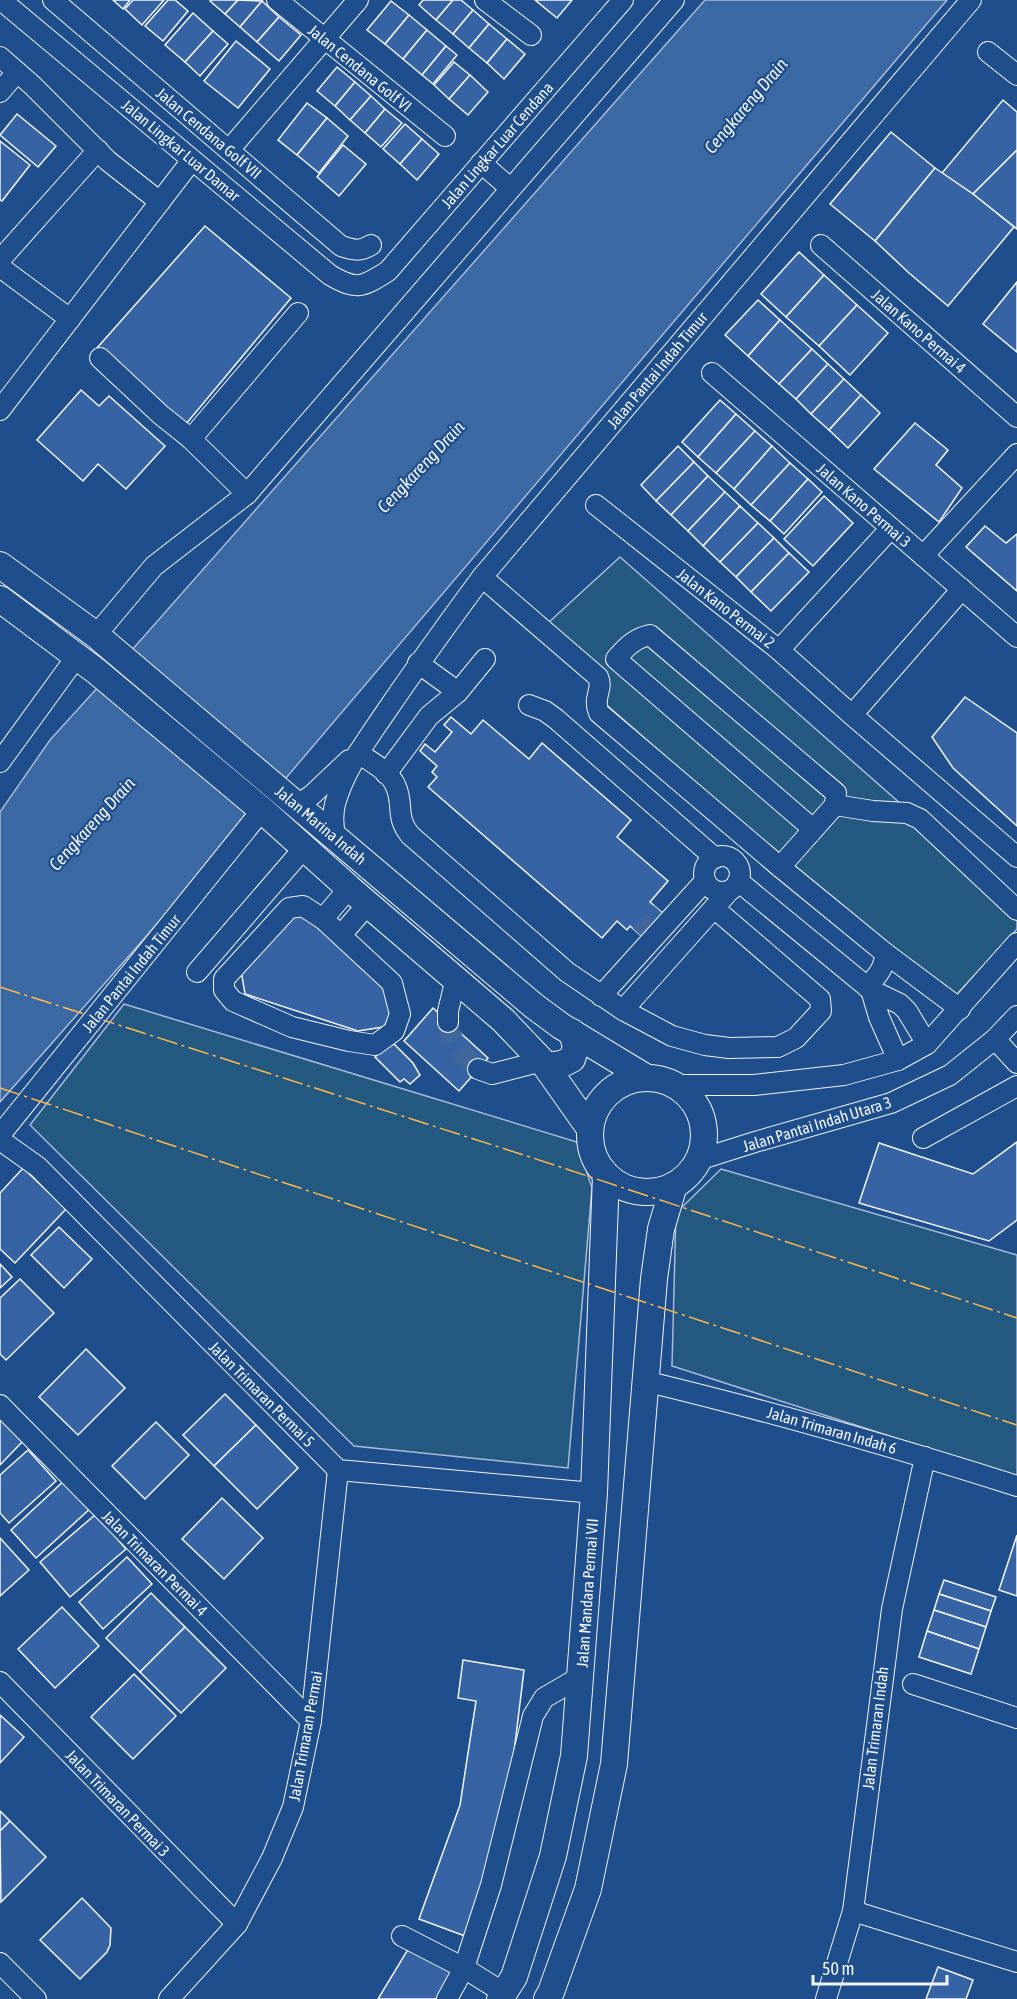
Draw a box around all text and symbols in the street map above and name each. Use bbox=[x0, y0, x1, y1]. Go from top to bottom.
street label: Jalan Cendana Golf VI bbox=[305, 21, 415, 115]
water label: Cengkareng Drain bbox=[700, 53, 792, 158]
street label: Jalan Lingkar Luar Cendana bbox=[437, 78, 557, 212]
street label: Jalan Cendana Golf VII bbox=[153, 84, 265, 182]
street label: Jalan Lingkar Luar Damar bbox=[118, 95, 244, 206]
street label: Jalan Kano Permai 4 bbox=[868, 285, 970, 377]
street label: Jalan Pantai Indah Timur bbox=[603, 308, 711, 432]
water label: Cengkareng Drain bbox=[373, 416, 469, 517]
street label: Jalan Kano Permai 3 bbox=[813, 459, 915, 551]
street label: Jalan Kano Permai 2 bbox=[674, 564, 778, 652]
water label: Cengkareng Drain bbox=[44, 773, 139, 875]
street label: Jalan Marina Indah bbox=[272, 782, 370, 868]
street label: Jalan Pantai Indah Timur bbox=[78, 910, 184, 1035]
street label: Jalan Pantai Indah Utara 3 bbox=[740, 1093, 894, 1155]
street label: Jalan Trimaran Permai 5 bbox=[206, 1338, 318, 1450]
street label: Jalan Trimaran Indah 6 bbox=[765, 1403, 899, 1457]
street label: Jalan Trimaran Permai 4 bbox=[99, 1507, 211, 1619]
street label: Jalan Mandara Permai VII bbox=[573, 1518, 601, 1668]
street label: Jalan Trimaran Indah bbox=[859, 1665, 891, 1791]
street label: Jalan Trimaran Permai bbox=[285, 1670, 325, 1802]
street label: Jalan Trimaran Permai 3 bbox=[62, 1746, 174, 1860]
scale bar bbox=[813, 1948, 946, 1986]
text: 50 m bbox=[822, 1958, 854, 1979]

